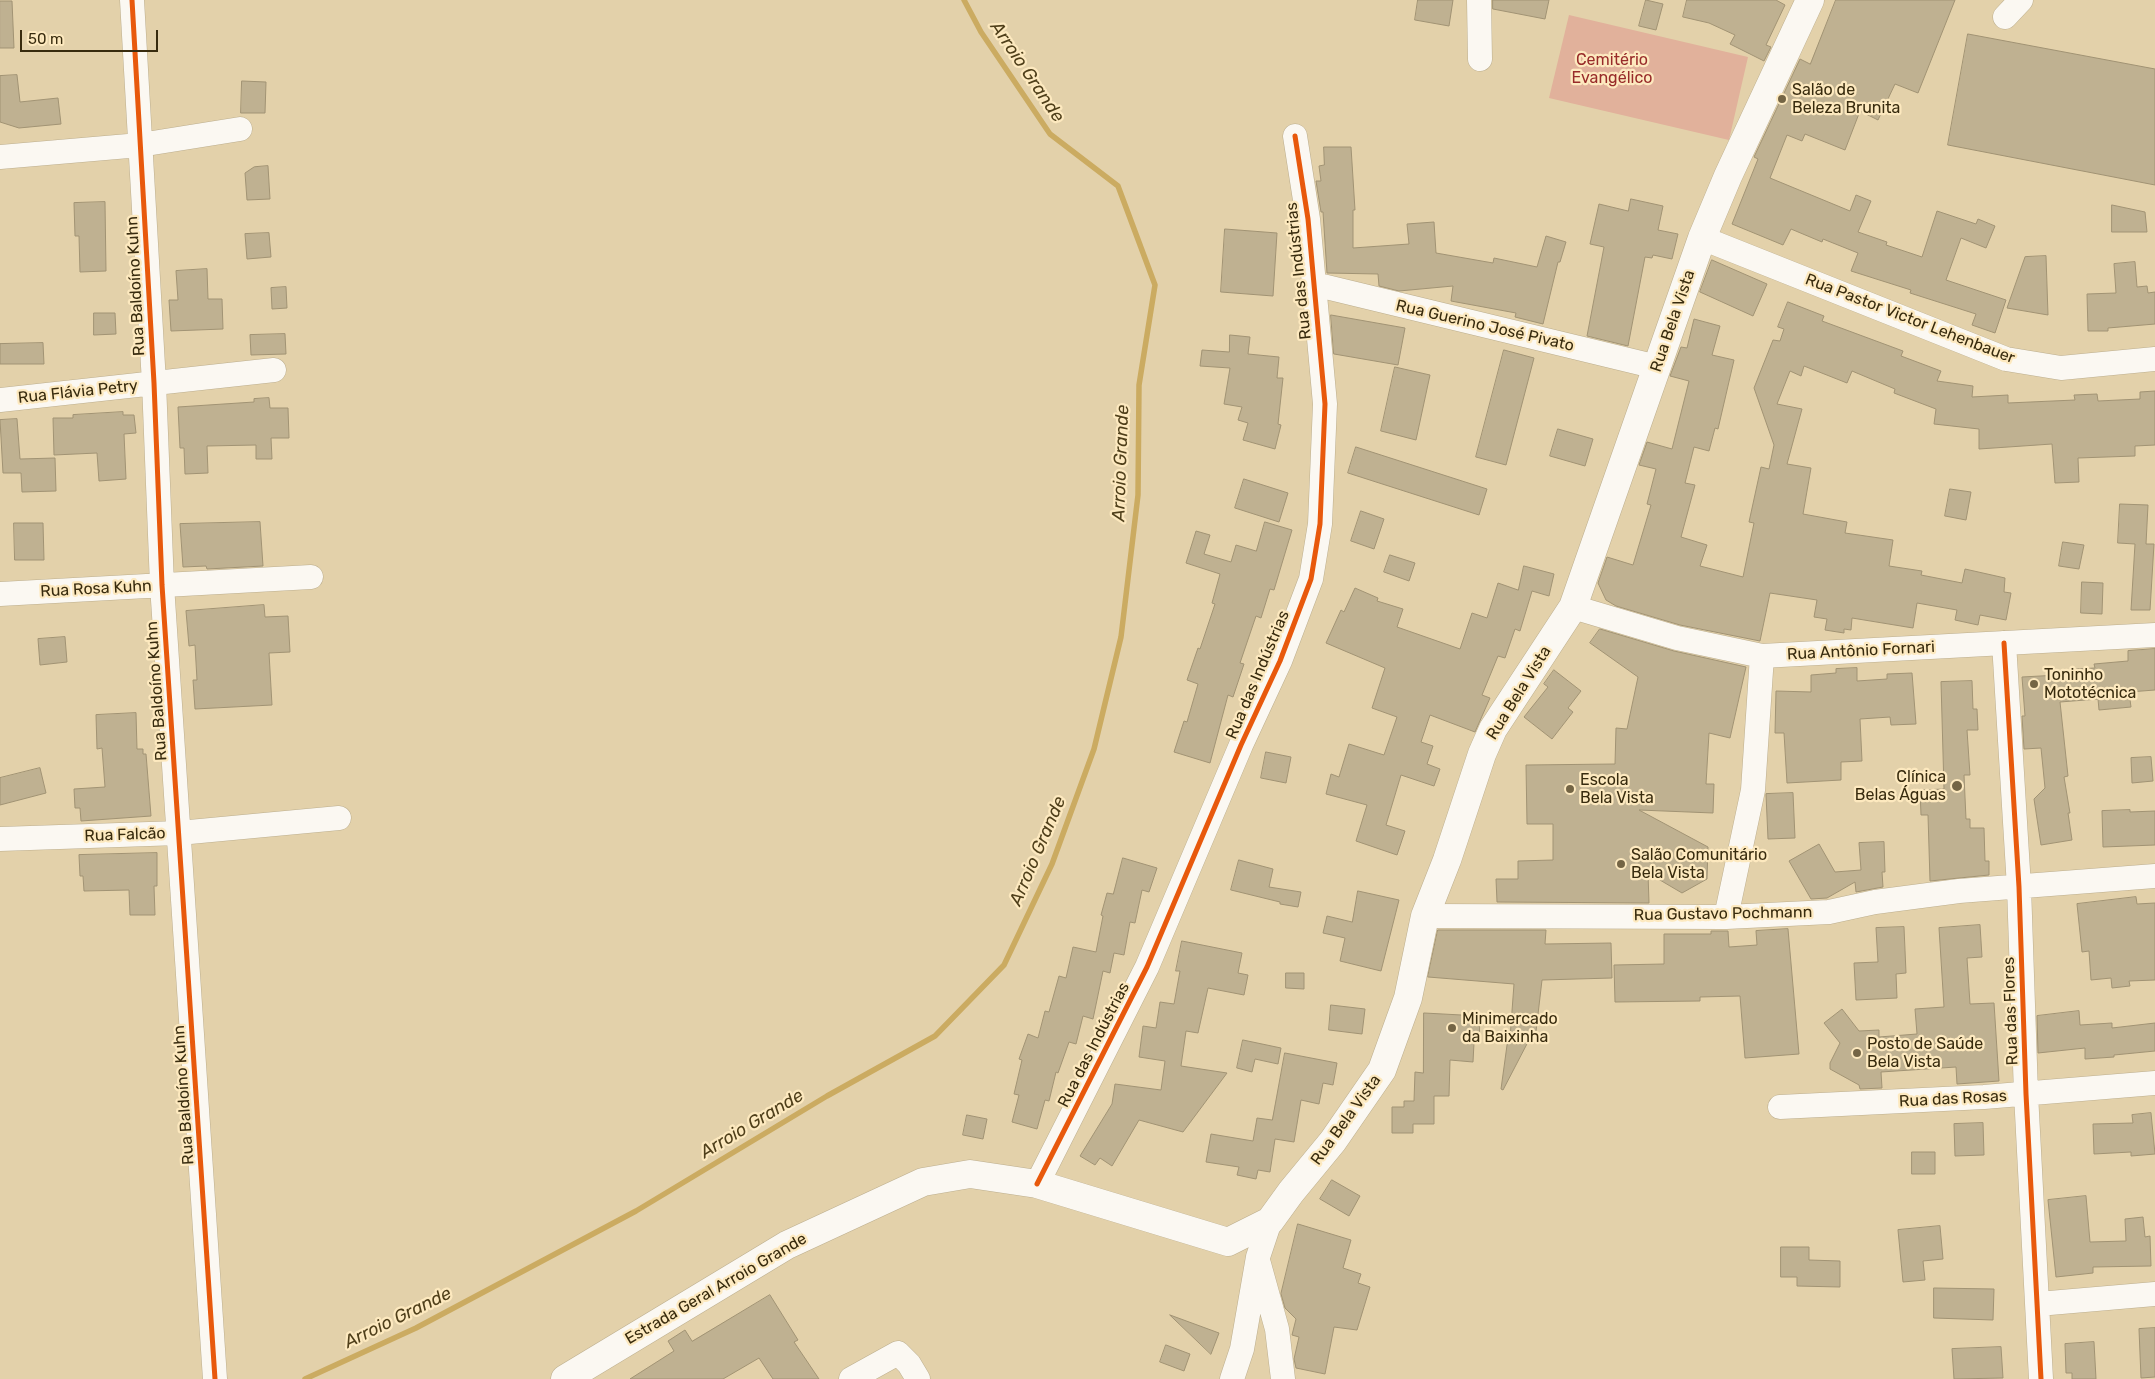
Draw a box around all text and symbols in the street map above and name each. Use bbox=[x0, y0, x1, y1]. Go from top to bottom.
water label: Arroio Grande bbox=[985, 18, 1069, 126]
scale bar bbox=[22, 20, 160, 52]
text: 50 m bbox=[28, 30, 63, 48]
park label: Cemitério Evangélico bbox=[1572, 50, 1652, 88]
place label: Salão de Beleza Brunita bbox=[1792, 80, 1900, 118]
marker: Salão de Beleza Brunita bbox=[1776, 93, 1788, 105]
street label: Rua das Indústrias bbox=[1282, 201, 1316, 341]
street label: Rua Baldoíno Kuhn bbox=[123, 216, 149, 356]
street label: Rua Bela Vista bbox=[1647, 267, 1699, 375]
street label: Rua Pastor Victor Lehenbauer bbox=[1802, 270, 2018, 368]
street label: Rua Guerino José Pivato bbox=[1394, 296, 1576, 356]
street label: Rua Flávia Petry bbox=[17, 376, 139, 408]
water label: Arroio Grande bbox=[1108, 404, 1134, 522]
street label: Rua Rosa Kuhn bbox=[40, 576, 152, 602]
street label: Rua das Indústrias bbox=[1222, 608, 1294, 742]
street label: Rua Baldoíno Kuhn bbox=[143, 621, 171, 761]
street label: Rua Antônio Fornari bbox=[1787, 638, 1935, 664]
street label: Rua Bela Vista bbox=[1483, 643, 1555, 743]
place label: Toninho Mototécnica bbox=[2044, 665, 2136, 703]
marker: Toninho Mototécnica bbox=[2028, 678, 2040, 690]
place label: Clínica Belas Águas bbox=[1855, 767, 1946, 805]
place label: Escola Bela Vista bbox=[1580, 770, 1654, 808]
marker: Clínica Belas Águas bbox=[1950, 779, 1964, 793]
marker: Escola Bela Vista bbox=[1564, 783, 1576, 795]
water label: Arroio Grande bbox=[1005, 793, 1071, 909]
street label: Rua Falcão bbox=[84, 824, 166, 846]
place label: Salão Comunitário Bela Vista bbox=[1631, 845, 1767, 883]
marker: Salão Comunitário Bela Vista bbox=[1615, 858, 1627, 870]
street label: Rua Gustavo Pochmann bbox=[1634, 903, 1812, 925]
street label: Rua das Flores bbox=[2000, 956, 2022, 1066]
street label: Rua das Indústrias bbox=[1054, 979, 1134, 1111]
place label: Minimercado da Baixinha bbox=[1462, 1009, 1558, 1047]
marker: Minimercado da Baixinha bbox=[1446, 1022, 1458, 1034]
street label: Rua Baldoíno Kuhn bbox=[170, 1025, 198, 1165]
place label: Posto de Saúde Bela Vista bbox=[1867, 1034, 1983, 1072]
marker: Posto de Saúde Bela Vista bbox=[1851, 1047, 1863, 1059]
street label: Rua Bela Vista bbox=[1307, 1071, 1385, 1169]
water label: Arroio Grande bbox=[696, 1085, 808, 1163]
street label: Rua das Rosas bbox=[1899, 1087, 2007, 1111]
street label: Estrada Geral Arroio Grande bbox=[622, 1229, 810, 1349]
water label: Arroio Grande bbox=[341, 1283, 455, 1353]

